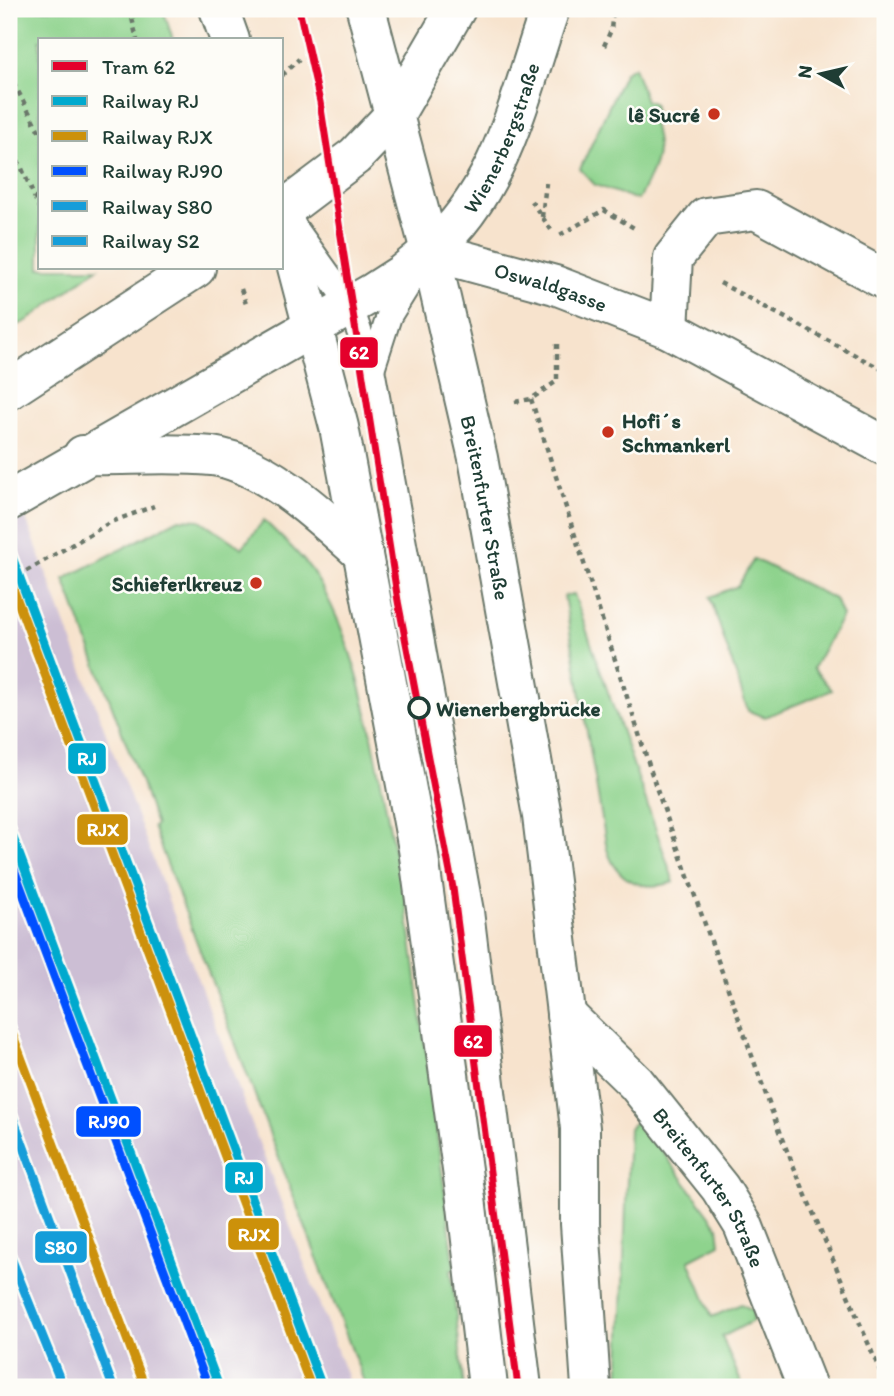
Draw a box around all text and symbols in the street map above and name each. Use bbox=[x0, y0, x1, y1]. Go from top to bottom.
legend bbox=[38, 38, 284, 270]
north arrow bbox=[786, 38, 856, 108]
text: Tram 62 bbox=[102, 54, 175, 79]
street label: Wienerbergstraße bbox=[457, 59, 544, 218]
text: N bbox=[792, 64, 817, 80]
text: Railway RJ bbox=[102, 88, 199, 113]
place label: lê Sucré bbox=[628, 102, 700, 127]
marker: lê Sucré bbox=[706, 106, 722, 122]
text: Railway RJX bbox=[102, 124, 213, 149]
text: Railway RJ90 bbox=[102, 158, 223, 183]
text: Railway S80 bbox=[102, 194, 213, 219]
text: Railway S2 bbox=[102, 228, 200, 253]
street label: Oswaldgasse bbox=[492, 257, 611, 317]
line badge: 62 bbox=[339, 336, 379, 369]
text: 62 bbox=[349, 341, 369, 364]
place label: Hofi´s Schmankerl bbox=[622, 408, 731, 457]
street label: Breitenfurter Straße bbox=[456, 413, 516, 602]
marker: Hofi´s Schmankerl bbox=[600, 424, 616, 440]
place label: Schieferlkreuz bbox=[112, 571, 242, 596]
marker: Schieferlkreuz bbox=[248, 575, 264, 591]
place label: Wienerbergbrücke bbox=[436, 696, 601, 722]
marker: Wienerbergbrücke bbox=[408, 697, 430, 719]
line badge: RJ bbox=[67, 742, 107, 775]
text: RJ bbox=[77, 747, 97, 770]
line badge: RJX bbox=[76, 813, 129, 846]
text: RJX bbox=[87, 818, 120, 841]
line badge: 62 bbox=[453, 1024, 493, 1058]
text: 62 bbox=[463, 1030, 483, 1053]
street label: Breitenfurter Straße bbox=[648, 1102, 771, 1271]
line badge: RJ90 bbox=[75, 1105, 142, 1138]
text: RJ90 bbox=[88, 1110, 130, 1133]
line badge: RJ bbox=[224, 1161, 264, 1194]
text: RJ bbox=[234, 1166, 254, 1189]
line badge: RJX bbox=[227, 1217, 280, 1251]
text: RJX bbox=[238, 1223, 271, 1246]
line badge: S80 bbox=[34, 1230, 88, 1264]
text: S80 bbox=[45, 1236, 78, 1259]

